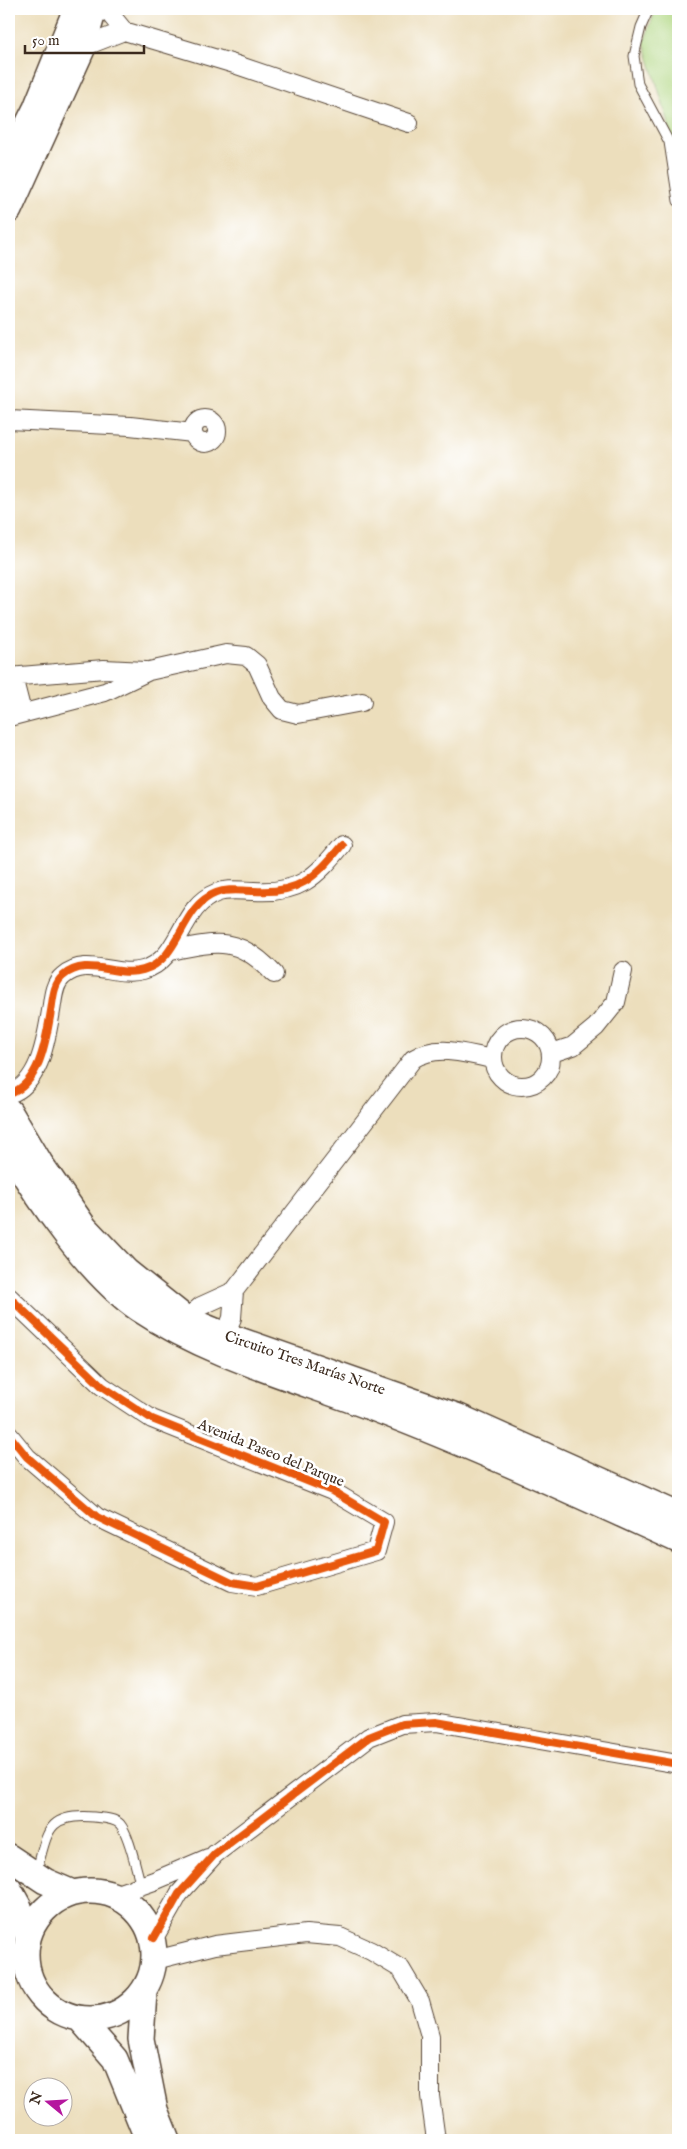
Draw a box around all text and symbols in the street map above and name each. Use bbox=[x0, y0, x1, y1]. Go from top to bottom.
scale bar bbox=[25, 22, 144, 54]
text: 50 m bbox=[32, 31, 60, 50]
street label: Circuito Tres Marías Norte bbox=[222, 1327, 388, 1400]
street label: Avenida Paseo del Parque bbox=[194, 1415, 347, 1491]
north arrow bbox=[22, 2076, 72, 2126]
text: N bbox=[26, 2090, 47, 2108]

